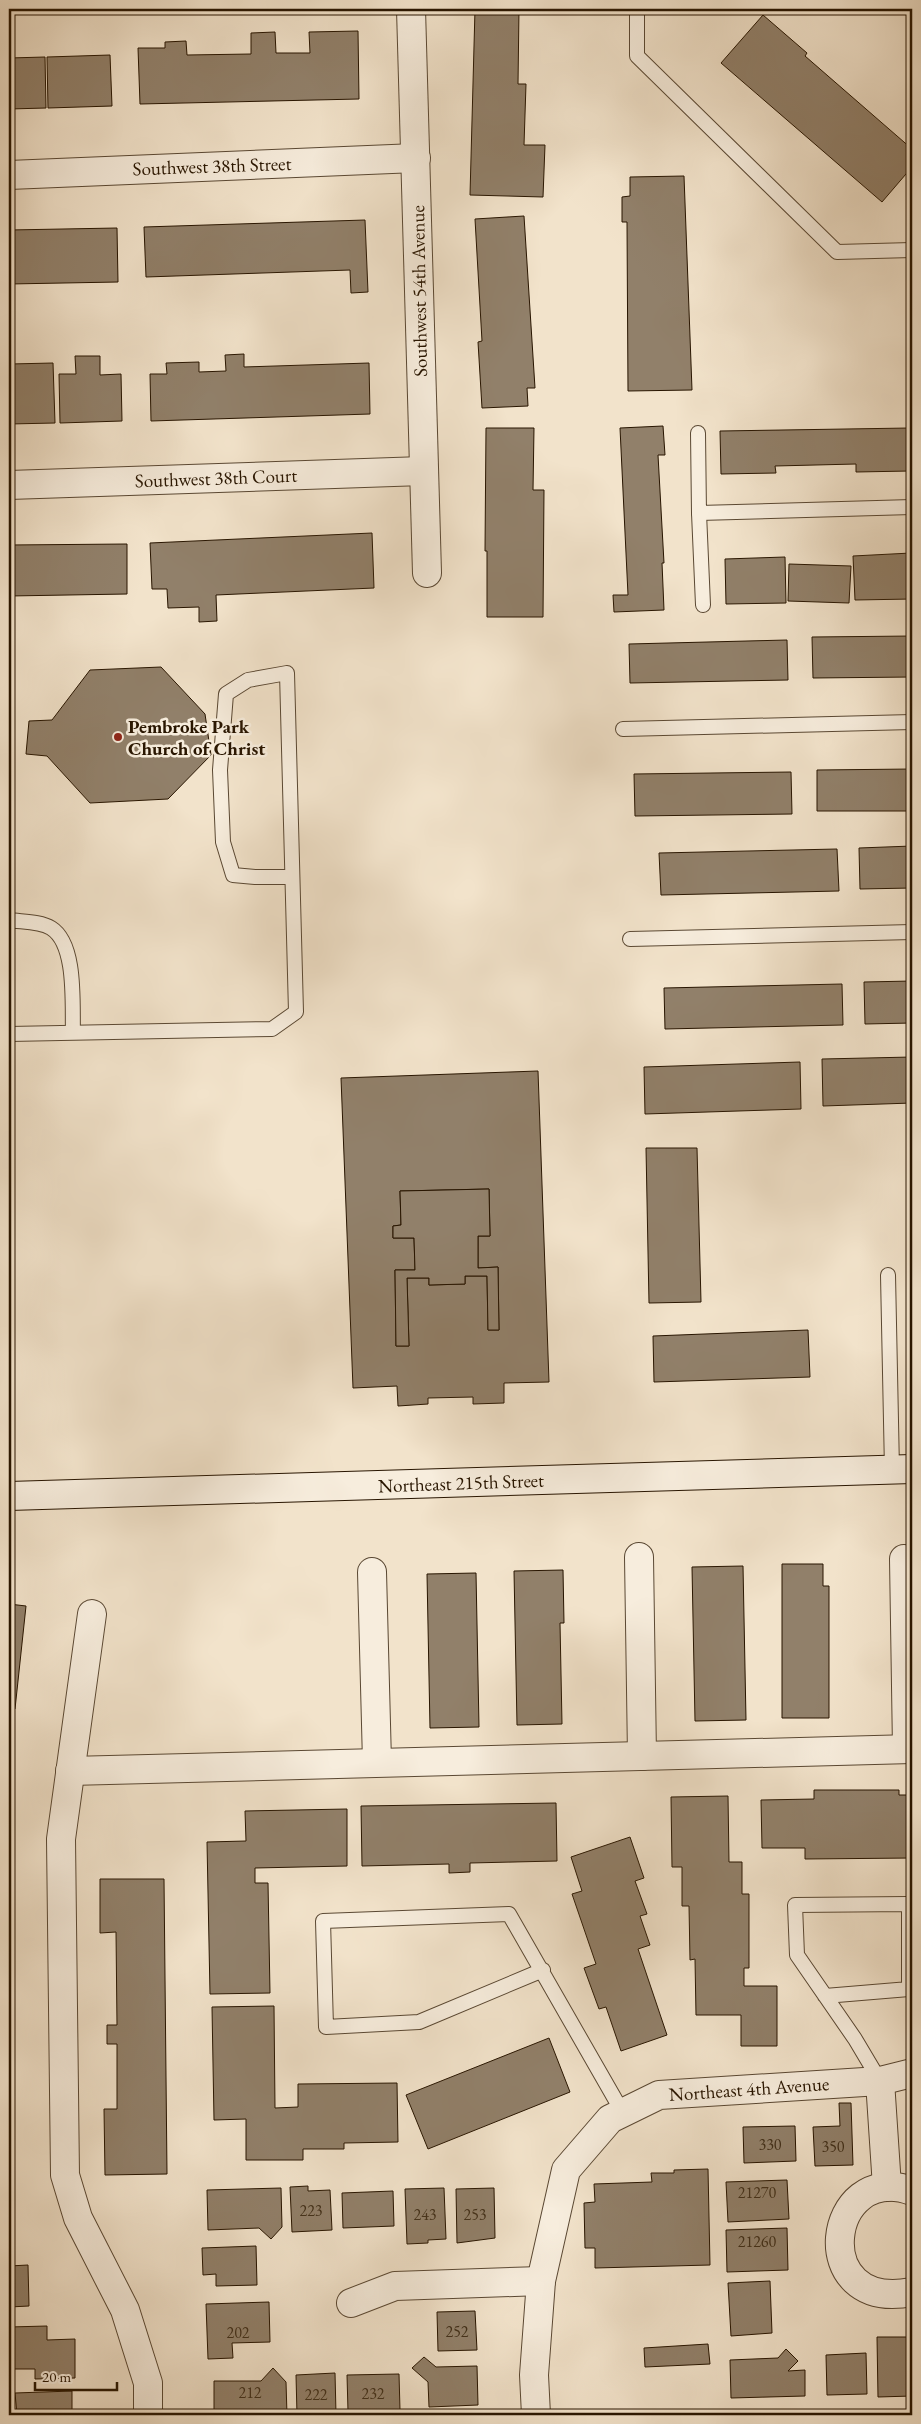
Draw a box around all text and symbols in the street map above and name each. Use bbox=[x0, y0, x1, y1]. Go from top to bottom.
street label: Southwest 38th Street bbox=[132, 151, 292, 181]
street label: Southwest 54th Avenue bbox=[405, 205, 433, 377]
street label: Southwest 38th Court bbox=[134, 463, 298, 493]
place label: Pembroke Park Church of Christ bbox=[128, 714, 265, 761]
marker: Pembroke Park Church of Christ bbox=[112, 731, 124, 743]
street label: Northeast 215th Street bbox=[378, 1468, 544, 1498]
street label: Northeast 4th Avenue bbox=[668, 2071, 830, 2107]
house number: 330 bbox=[758, 2134, 782, 2155]
house number: 350 bbox=[821, 2136, 845, 2157]
house number: 21270 bbox=[738, 2182, 777, 2203]
house number: 223 bbox=[299, 2200, 323, 2221]
house number: 243 bbox=[413, 2204, 437, 2225]
house number: 253 bbox=[463, 2204, 487, 2225]
house number: 21260 bbox=[738, 2231, 777, 2252]
house number: 252 bbox=[445, 2321, 469, 2342]
house number: 202 bbox=[226, 2322, 250, 2343]
scale bar bbox=[35, 2359, 118, 2391]
text: 20 m bbox=[42, 2367, 71, 2386]
house number: 212 bbox=[238, 2382, 262, 2403]
house number: 232 bbox=[361, 2383, 385, 2404]
house number: 222 bbox=[304, 2384, 328, 2405]

